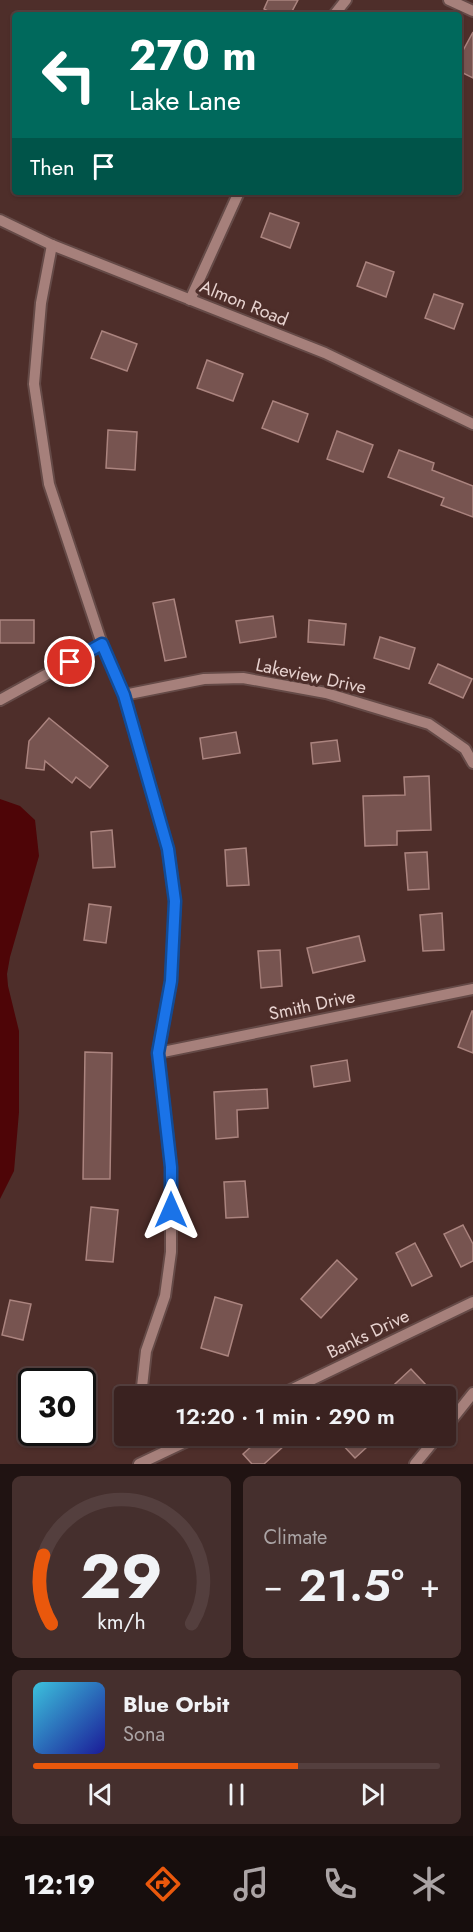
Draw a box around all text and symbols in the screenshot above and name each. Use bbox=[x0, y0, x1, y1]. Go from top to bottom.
text: 270 m bbox=[129, 25, 257, 86]
icon: left bbox=[30, 36, 108, 114]
text: Lake Lane bbox=[129, 81, 241, 120]
icon: arrive bbox=[87, 150, 120, 183]
text: Then bbox=[30, 151, 75, 183]
street label: Almon Road bbox=[196, 273, 292, 333]
pin bbox=[44, 636, 95, 687]
icon: arrive bbox=[53, 645, 86, 678]
street label: Lakeview Drive bbox=[253, 652, 369, 700]
street label: Smith Drive bbox=[266, 983, 358, 1027]
position arrow bbox=[139, 1178, 203, 1242]
street label: Banks Drive bbox=[322, 1303, 414, 1365]
speed limit sign: 30 bbox=[18, 1368, 96, 1446]
text: 12:20 · 1 min · 290 m bbox=[175, 1400, 395, 1432]
text: Climate bbox=[264, 1523, 327, 1552]
text: 29 bbox=[80, 1531, 163, 1621]
text: 21.5° bbox=[299, 1553, 404, 1618]
text: − bbox=[264, 1562, 283, 1609]
text: + bbox=[420, 1562, 440, 1609]
text: km/h bbox=[97, 1606, 145, 1637]
text: Blue Orbit bbox=[123, 1688, 229, 1720]
text: Sona bbox=[123, 1720, 165, 1749]
icon: previous bbox=[84, 1778, 117, 1811]
icon: pause bbox=[220, 1778, 253, 1811]
icon: next bbox=[356, 1778, 389, 1811]
icon: directions bbox=[142, 1863, 184, 1905]
icon: music bbox=[230, 1863, 272, 1905]
icon: phone bbox=[319, 1863, 361, 1905]
icon: climate bbox=[408, 1863, 450, 1905]
text: 12:19 bbox=[23, 1865, 95, 1904]

